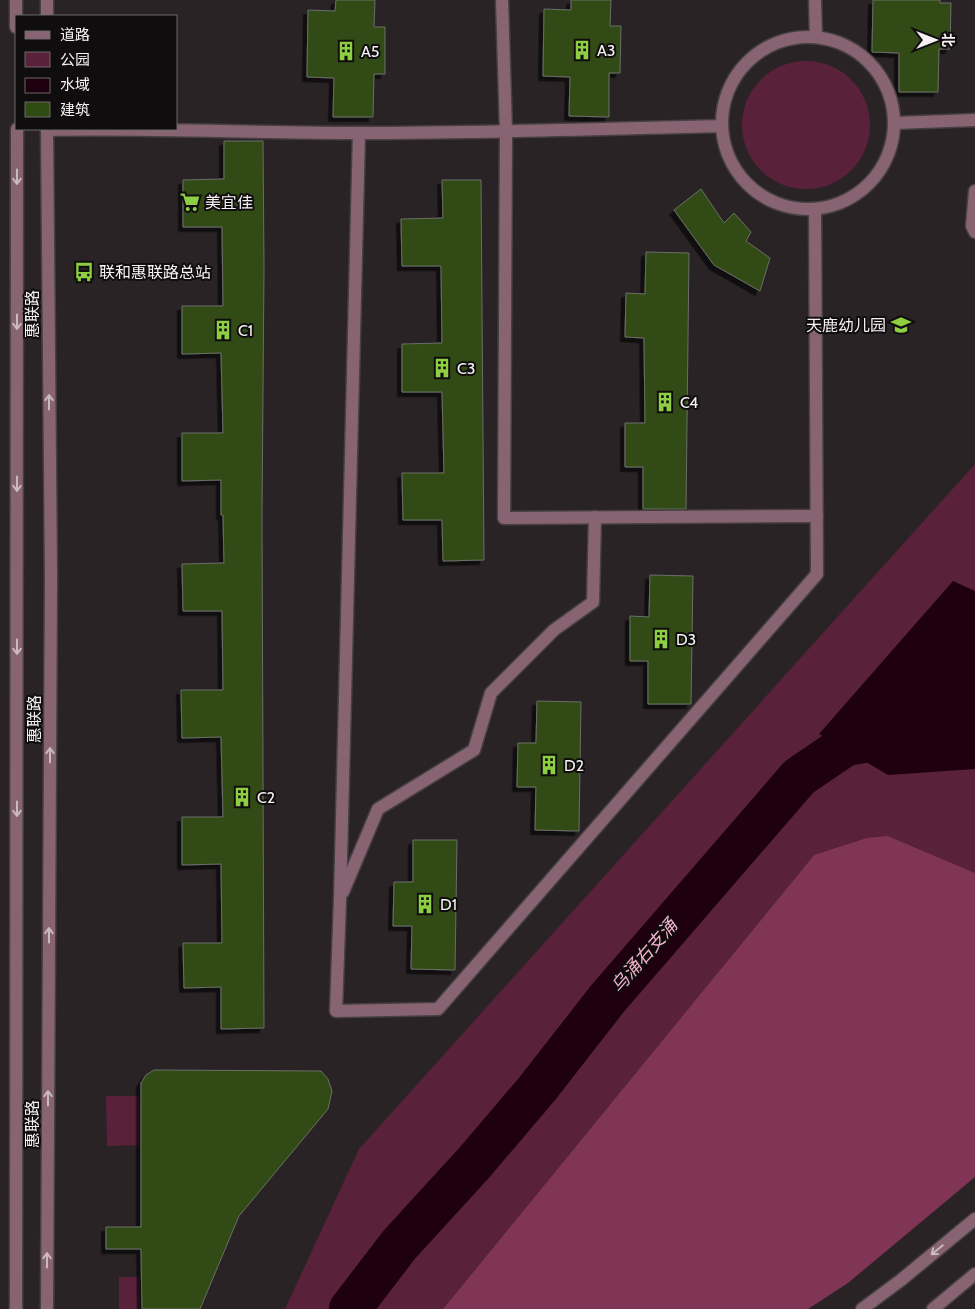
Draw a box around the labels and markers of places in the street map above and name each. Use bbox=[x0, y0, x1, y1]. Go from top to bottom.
building icon: A3 bbox=[571, 39, 593, 61]
building icon: A5 bbox=[335, 40, 357, 62]
place label: A3 bbox=[597, 41, 616, 60]
place label: A5 bbox=[361, 42, 380, 61]
supermarket icon: 美宜佳 bbox=[179, 191, 201, 213]
place label: 美宜佳 bbox=[205, 193, 253, 212]
bus stop icon: 联和惠联路总站 bbox=[73, 261, 95, 283]
place label: 联和惠联路总站 bbox=[99, 263, 211, 282]
school or university icon: 天鹿幼儿园 bbox=[890, 314, 912, 336]
place label: 天鹿幼儿园 bbox=[806, 316, 886, 335]
building icon: C1 bbox=[212, 319, 234, 341]
place label: C1 bbox=[238, 321, 253, 340]
building icon: C3 bbox=[431, 357, 453, 379]
place label: C3 bbox=[457, 359, 476, 378]
building icon: C4 bbox=[654, 391, 676, 413]
place label: C4 bbox=[680, 393, 698, 412]
building icon: D3 bbox=[650, 628, 672, 650]
place label: D3 bbox=[676, 630, 696, 649]
building icon: D2 bbox=[538, 754, 560, 776]
place label: D2 bbox=[564, 756, 584, 775]
building icon: C2 bbox=[231, 786, 253, 808]
place label: C2 bbox=[257, 788, 275, 807]
building icon: D1 bbox=[414, 893, 436, 915]
place label: D1 bbox=[440, 895, 457, 914]

